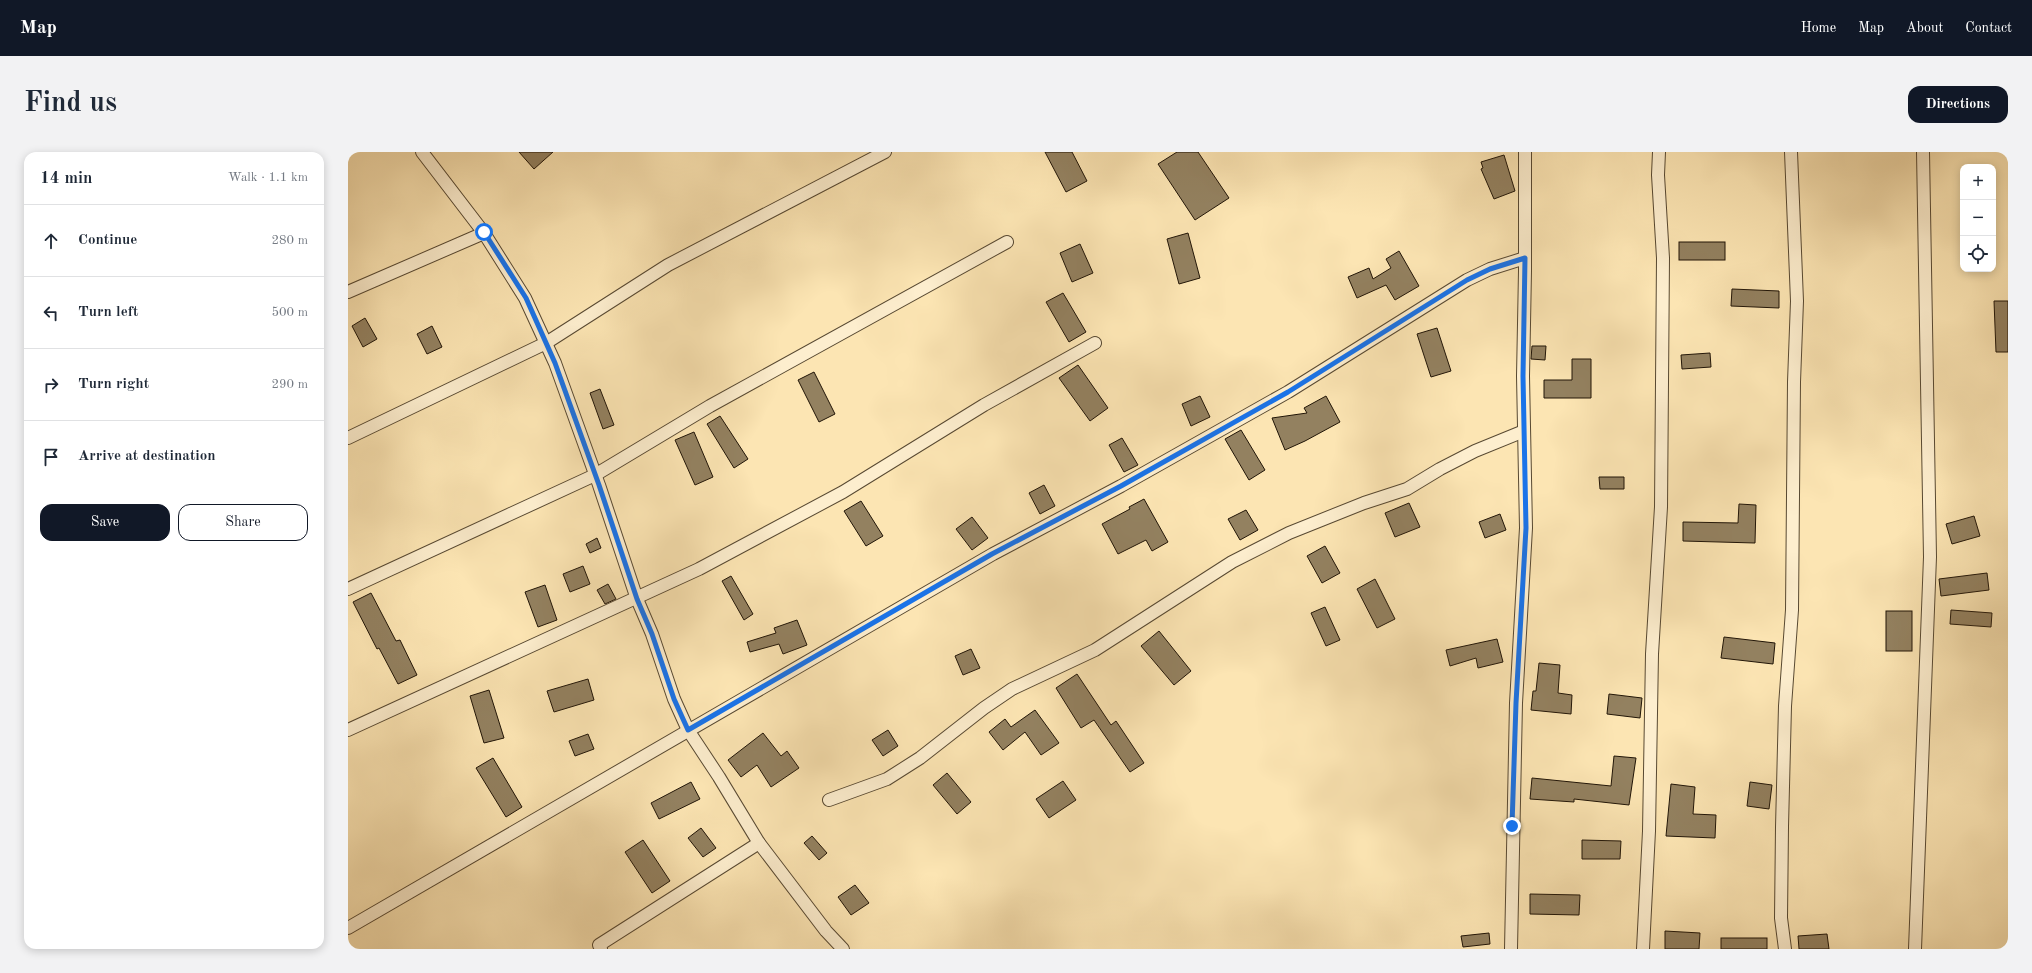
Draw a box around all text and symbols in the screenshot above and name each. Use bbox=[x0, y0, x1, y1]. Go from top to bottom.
text: Map bbox=[20, 19, 57, 38]
text: Home bbox=[1801, 21, 1836, 35]
text: Map bbox=[1858, 21, 1884, 35]
text: About bbox=[1906, 21, 1943, 35]
text: Contact bbox=[1965, 21, 2012, 35]
button: Directions bbox=[1908, 86, 2008, 123]
text: Find us bbox=[24, 90, 117, 118]
map controls bbox=[1960, 164, 1996, 272]
button: + bbox=[1960, 164, 1996, 200]
text: 14 min bbox=[40, 170, 93, 187]
text: Walk · 1.1 km bbox=[228, 171, 308, 184]
button: − bbox=[1960, 200, 1996, 236]
route start bbox=[475, 223, 493, 241]
icon: ahead bbox=[40, 230, 62, 252]
text: Continue bbox=[78, 233, 137, 248]
text: 280 m bbox=[271, 234, 308, 247]
button: locate bbox=[1960, 236, 1996, 272]
icon: left bbox=[40, 302, 62, 324]
text: Turn left bbox=[78, 305, 138, 320]
text: 500 m bbox=[271, 306, 308, 319]
icon: right bbox=[40, 374, 62, 396]
text: Turn right bbox=[78, 377, 149, 392]
text: 290 m bbox=[271, 378, 308, 391]
icon: arrive bbox=[40, 446, 62, 468]
text: Arrive at destination bbox=[78, 449, 216, 464]
button: Save bbox=[40, 504, 170, 541]
button: Share bbox=[178, 504, 308, 541]
route end bbox=[1503, 817, 1521, 835]

